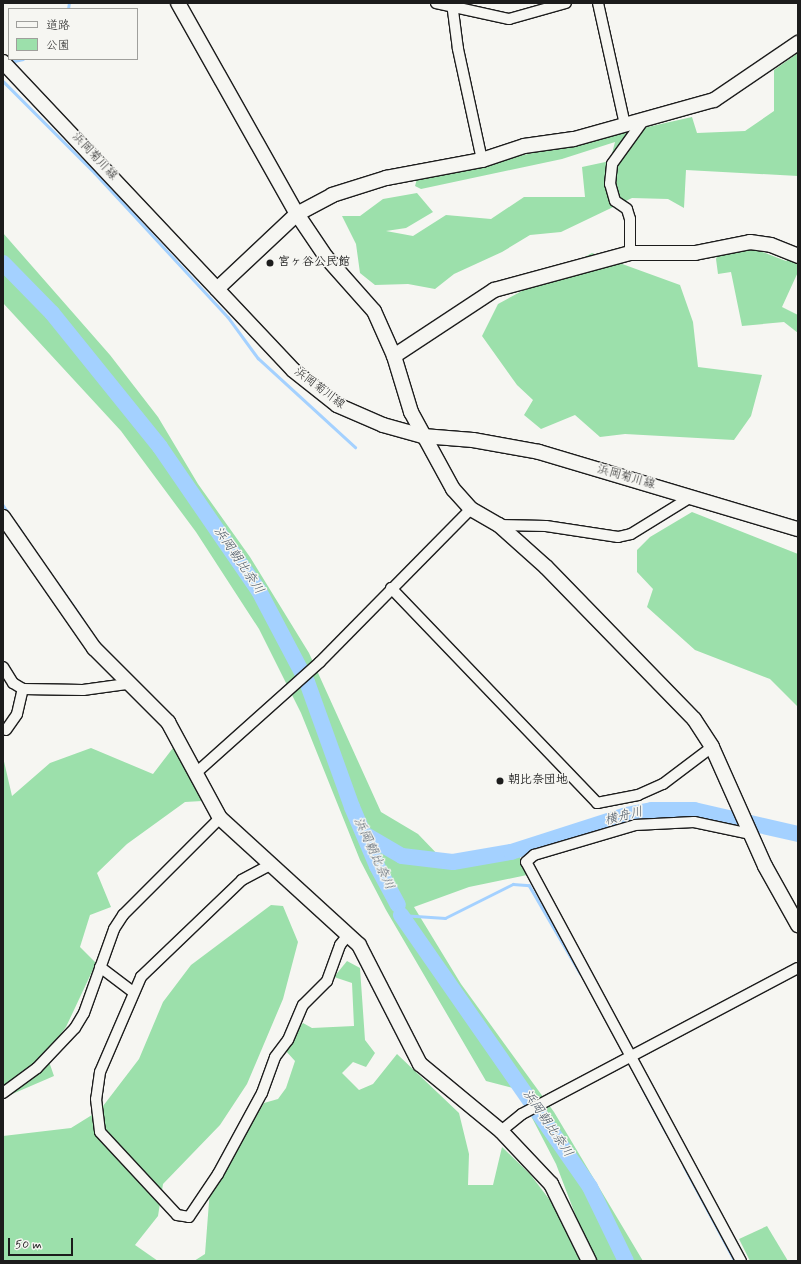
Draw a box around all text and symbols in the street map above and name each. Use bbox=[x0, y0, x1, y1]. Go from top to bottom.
legend bbox=[8, 8, 138, 60]
text: 道路 bbox=[46, 18, 70, 34]
text: 公園 bbox=[46, 38, 70, 54]
street label: 浜岡菊川線 bbox=[68, 130, 120, 184]
place label: 宮ヶ谷公民館 bbox=[278, 256, 350, 270]
marker: 宮ヶ谷公民館 bbox=[265, 258, 275, 268]
street label: 浜岡菊川線 bbox=[291, 365, 347, 413]
street label: 浜岡菊川線 bbox=[595, 463, 657, 493]
water label: 浜岡朝比奈川 bbox=[210, 524, 266, 598]
place label: 朝比奈団地 bbox=[508, 774, 568, 788]
marker: 朝比奈団地 bbox=[495, 776, 505, 786]
water label: 横舟川 bbox=[603, 805, 645, 829]
water label: 浜岡朝比奈川 bbox=[349, 815, 397, 893]
water label: 浜岡朝比奈川 bbox=[519, 1087, 575, 1161]
scale bar bbox=[10, 1230, 75, 1256]
text: 50 m bbox=[15, 1237, 42, 1253]

